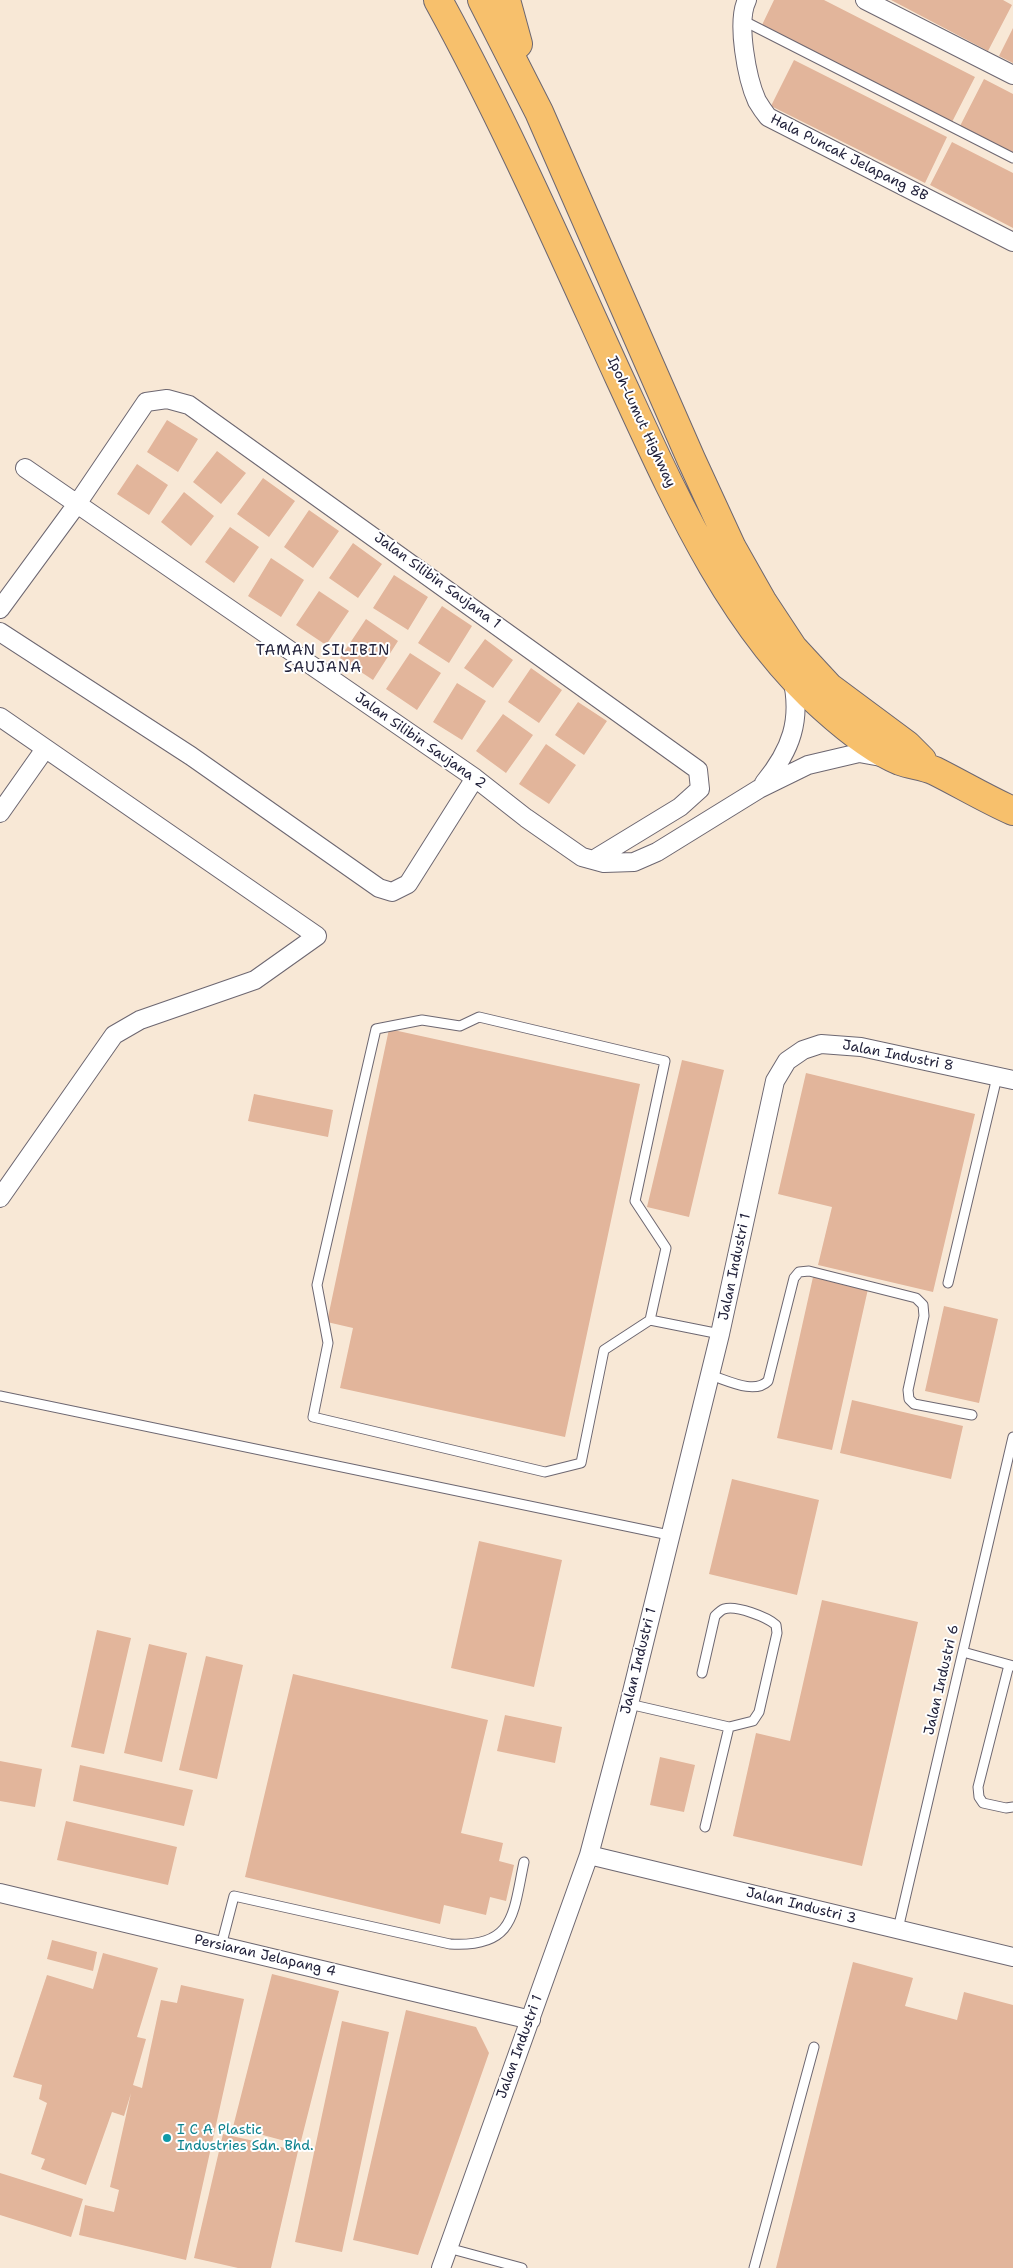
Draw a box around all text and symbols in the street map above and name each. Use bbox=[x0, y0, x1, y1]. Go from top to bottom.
street label: Hala Puncak Jelapang 8B bbox=[767, 111, 931, 205]
street label: Ipoh-Lumut Highway bbox=[603, 354, 679, 490]
street label: Jalan Silibin Saujana 1 bbox=[370, 529, 504, 633]
district label: TAMAN SILIBIN SAUJANA bbox=[254, 642, 392, 677]
street label: Jalan Silibin Saujana 2 bbox=[351, 689, 489, 793]
street label: Jalan Industri 8 bbox=[841, 1037, 955, 1075]
street label: Jalan Industri 1 bbox=[715, 1212, 755, 1322]
street label: Jalan Industri 1 bbox=[618, 1606, 660, 1716]
street label: Jalan Industri 6 bbox=[921, 1623, 963, 1737]
street label: Jalan Industri 3 bbox=[744, 1884, 858, 1928]
street label: Persiaran Jelapang 4 bbox=[192, 1932, 338, 1980]
street label: Jalan Industri 1 bbox=[493, 1993, 547, 2101]
place label: I C A Plastic Industries Sdn. Bhd. bbox=[177, 2122, 314, 2154]
marker: I C A Plastic Industries Sdn. Bhd. bbox=[161, 2132, 173, 2144]

